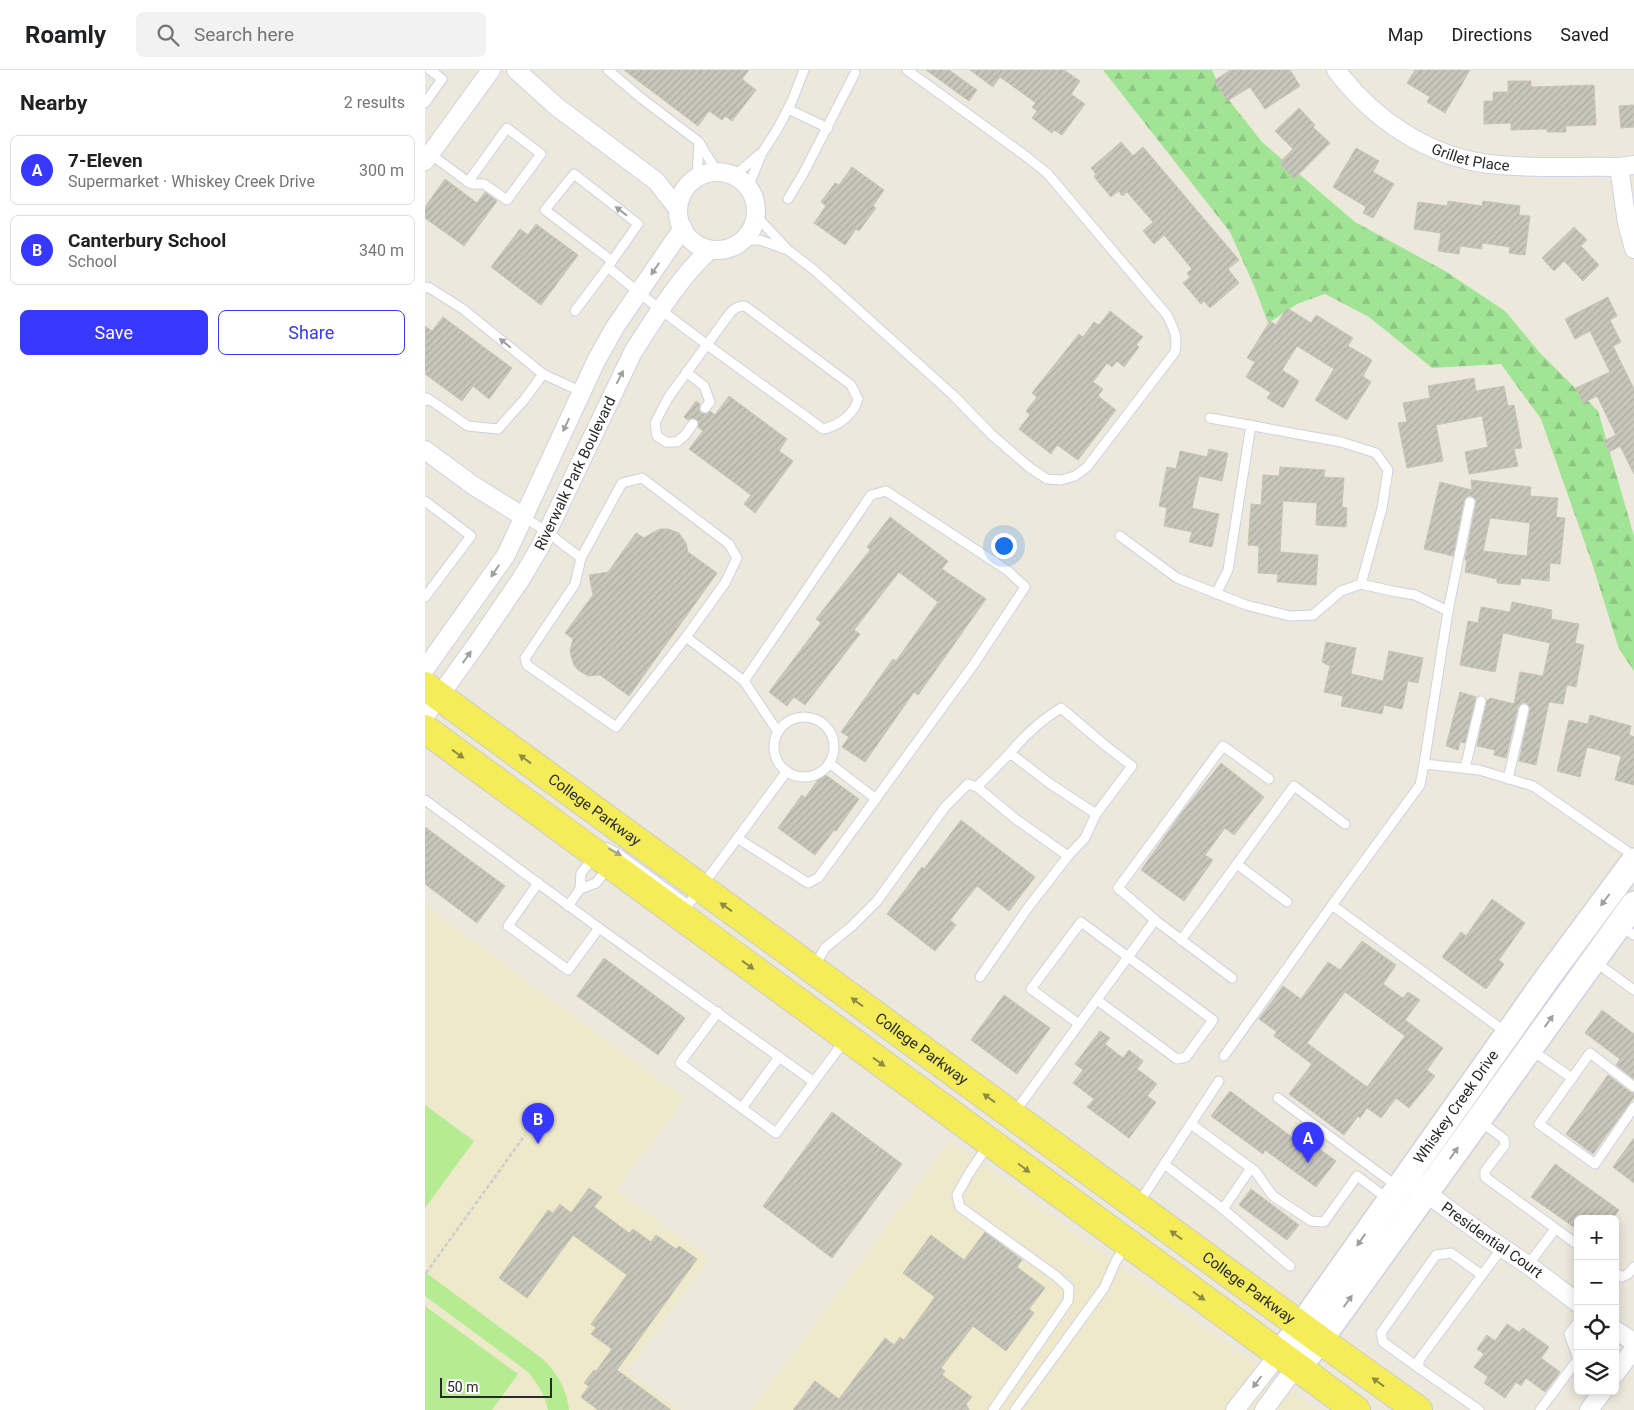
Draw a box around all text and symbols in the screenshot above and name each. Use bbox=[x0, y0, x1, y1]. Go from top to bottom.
search box bbox=[136, 12, 486, 57]
text: Roamly bbox=[25, 21, 106, 49]
icon: search bbox=[154, 21, 182, 49]
text: Search here bbox=[194, 23, 294, 46]
text: Map bbox=[1388, 24, 1423, 45]
text: Directions bbox=[1451, 24, 1532, 45]
text: Saved bbox=[1560, 24, 1609, 45]
text: Nearby bbox=[20, 91, 87, 115]
text: 2 results bbox=[344, 93, 405, 112]
street label: Grillet Place bbox=[1429, 140, 1510, 175]
text: 7-Eleven bbox=[68, 149, 143, 172]
text: A bbox=[32, 161, 42, 180]
text: 300 m bbox=[359, 161, 404, 180]
text: Supermarket · Whiskey Creek Drive bbox=[68, 172, 315, 191]
one-way arrow bbox=[614, 206, 628, 216]
text: Canterbury School bbox=[68, 229, 226, 252]
text: B bbox=[32, 241, 42, 260]
text: 340 m bbox=[359, 241, 404, 260]
text: School bbox=[68, 252, 117, 271]
one-way arrow bbox=[650, 262, 660, 276]
button: Save bbox=[20, 310, 208, 355]
button: Share bbox=[218, 310, 405, 355]
one-way arrow bbox=[499, 338, 512, 349]
one-way arrow bbox=[616, 370, 624, 384]
street label: Riverwalk Park Boulevard bbox=[531, 394, 619, 553]
one-way arrow bbox=[562, 418, 570, 432]
your location bbox=[991, 533, 1017, 559]
one-way arrow bbox=[490, 564, 500, 577]
one-way arrow bbox=[462, 650, 472, 664]
one-way arrow bbox=[451, 748, 464, 759]
one-way arrow bbox=[519, 754, 532, 765]
street label: College Parkway bbox=[545, 770, 644, 850]
one-way arrow bbox=[608, 847, 621, 856]
one-way arrow bbox=[1600, 893, 1610, 907]
one-way arrow bbox=[720, 901, 733, 912]
one-way arrow bbox=[741, 960, 755, 970]
one-way arrow bbox=[851, 997, 864, 1007]
street label: College Parkway bbox=[872, 1009, 971, 1089]
one-way arrow bbox=[1544, 1014, 1554, 1028]
street label: Whiskey Creek Drive bbox=[1410, 1047, 1502, 1167]
one-way arrow bbox=[872, 1056, 885, 1067]
one-way arrow bbox=[982, 1093, 996, 1103]
pin: B bbox=[522, 1103, 554, 1144]
pin: A bbox=[1292, 1122, 1324, 1163]
one-way arrow bbox=[1449, 1146, 1459, 1160]
one-way arrow bbox=[1017, 1163, 1031, 1173]
street label: Presidential Court bbox=[1438, 1198, 1546, 1282]
map controls bbox=[1574, 1215, 1619, 1395]
button: + bbox=[1574, 1215, 1619, 1260]
one-way arrow bbox=[1169, 1230, 1183, 1240]
one-way arrow bbox=[1356, 1233, 1366, 1247]
street label: College Parkway bbox=[1199, 1248, 1298, 1328]
button: − bbox=[1574, 1260, 1619, 1305]
one-way arrow bbox=[1192, 1291, 1206, 1301]
one-way arrow bbox=[1343, 1294, 1353, 1307]
button: locate bbox=[1574, 1305, 1619, 1350]
button: layers bbox=[1574, 1350, 1619, 1395]
scale bar bbox=[440, 1375, 553, 1398]
one-way arrow bbox=[1252, 1375, 1262, 1389]
one-way arrow bbox=[1371, 1377, 1385, 1387]
text: 50 m bbox=[447, 1379, 479, 1395]

